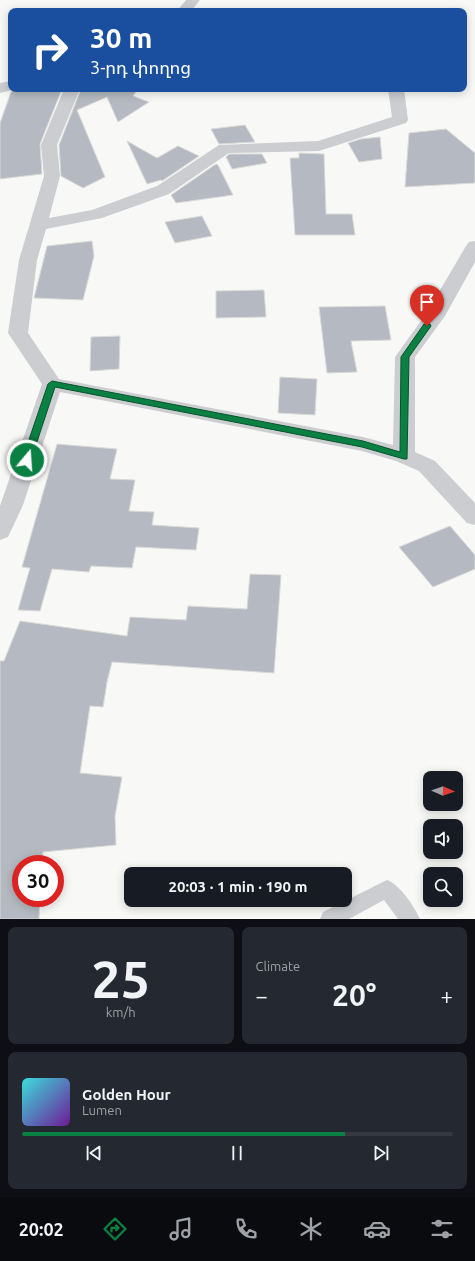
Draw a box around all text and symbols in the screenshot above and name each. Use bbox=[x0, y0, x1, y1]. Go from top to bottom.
text: 30 m bbox=[90, 22, 152, 53]
icon: right bbox=[24, 24, 76, 76]
text: 3-րդ փողոց bbox=[90, 57, 191, 77]
pin bbox=[410, 285, 444, 326]
icon: arrive bbox=[416, 291, 438, 313]
position arrow bbox=[6, 439, 48, 481]
north arrow bbox=[423, 771, 463, 811]
map controls bbox=[423, 771, 463, 907]
button: sound bbox=[423, 819, 463, 859]
speed limit sign: 30 bbox=[12, 855, 64, 907]
button: search bbox=[423, 867, 463, 907]
text: 20:03 · 1 min · 190 m bbox=[169, 878, 307, 895]
text: 25 bbox=[91, 950, 150, 1008]
text: Climate bbox=[256, 959, 300, 973]
text: 20° bbox=[332, 978, 376, 1012]
text: − bbox=[256, 983, 268, 1008]
text: + bbox=[441, 983, 453, 1008]
text: km/h bbox=[106, 1005, 136, 1019]
text: Golden Hour bbox=[82, 1086, 171, 1103]
text: Lumen bbox=[82, 1103, 122, 1117]
icon: previous bbox=[83, 1142, 105, 1164]
icon: pause bbox=[226, 1142, 248, 1164]
icon: next bbox=[370, 1142, 392, 1164]
icon: directions bbox=[101, 1215, 129, 1243]
icon: music bbox=[167, 1215, 195, 1243]
icon: phone bbox=[232, 1215, 260, 1243]
icon: climate bbox=[297, 1215, 325, 1243]
icon: car bbox=[363, 1215, 391, 1243]
icon: filters bbox=[428, 1215, 456, 1243]
text: 20:02 bbox=[19, 1219, 64, 1239]

